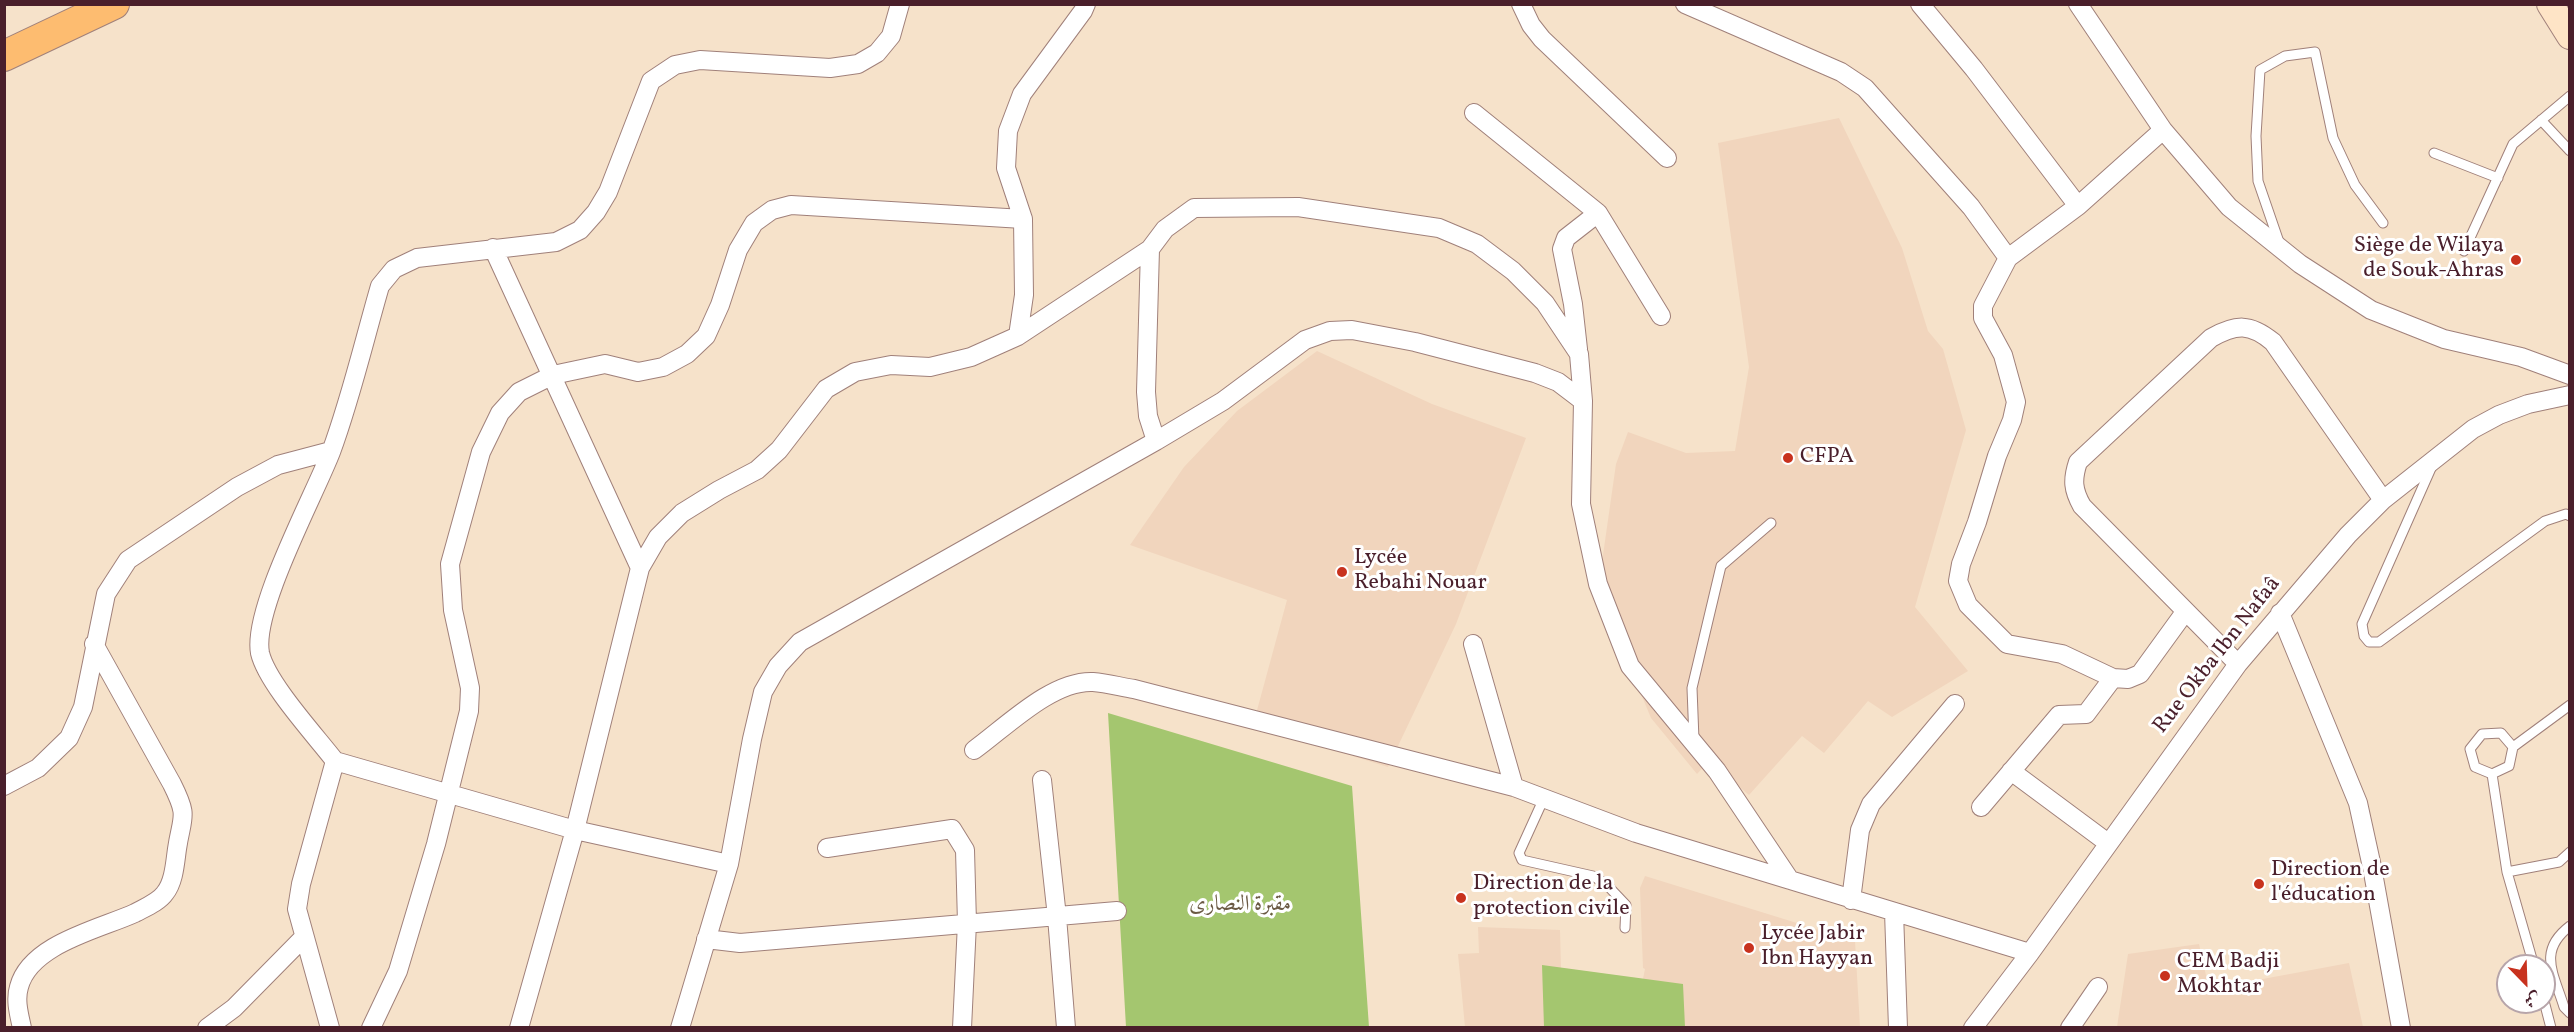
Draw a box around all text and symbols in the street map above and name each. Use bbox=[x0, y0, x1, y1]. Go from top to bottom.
place label: Siège de Wilaya de Souk-Ahras bbox=[2354, 234, 2504, 286]
marker: Siège de Wilaya de Souk-Ahras bbox=[2509, 253, 2523, 267]
place label: CFPA bbox=[1800, 445, 1854, 471]
marker: CFPA bbox=[1781, 451, 1795, 465]
place label: Lycée Rebahi Nouar bbox=[1354, 546, 1487, 598]
marker: Lycée Rebahi Nouar bbox=[1335, 565, 1349, 579]
street label: Rue Okba Ibn Nafaâ bbox=[2149, 572, 2287, 740]
place label: Direction de l'éducation bbox=[2271, 858, 2390, 909]
place label: Direction de la protection civile bbox=[1473, 872, 1630, 924]
marker: Direction de l'éducation bbox=[2252, 877, 2266, 891]
marker: Direction de la protection civile bbox=[1454, 891, 1468, 905]
park label: مقبرة النصارى bbox=[1189, 893, 1291, 919]
place label: Lycée Jabir Ibn Hayyan bbox=[1761, 922, 1873, 974]
marker: Lycée Jabir Ibn Hayyan bbox=[1742, 941, 1756, 955]
place label: CEM Badji Mokhtar bbox=[2177, 950, 2279, 1002]
north arrow bbox=[2496, 954, 2556, 1014]
marker: CEM Badji Mokhtar bbox=[2158, 969, 2172, 983]
text: ش bbox=[2521, 986, 2544, 1012]

